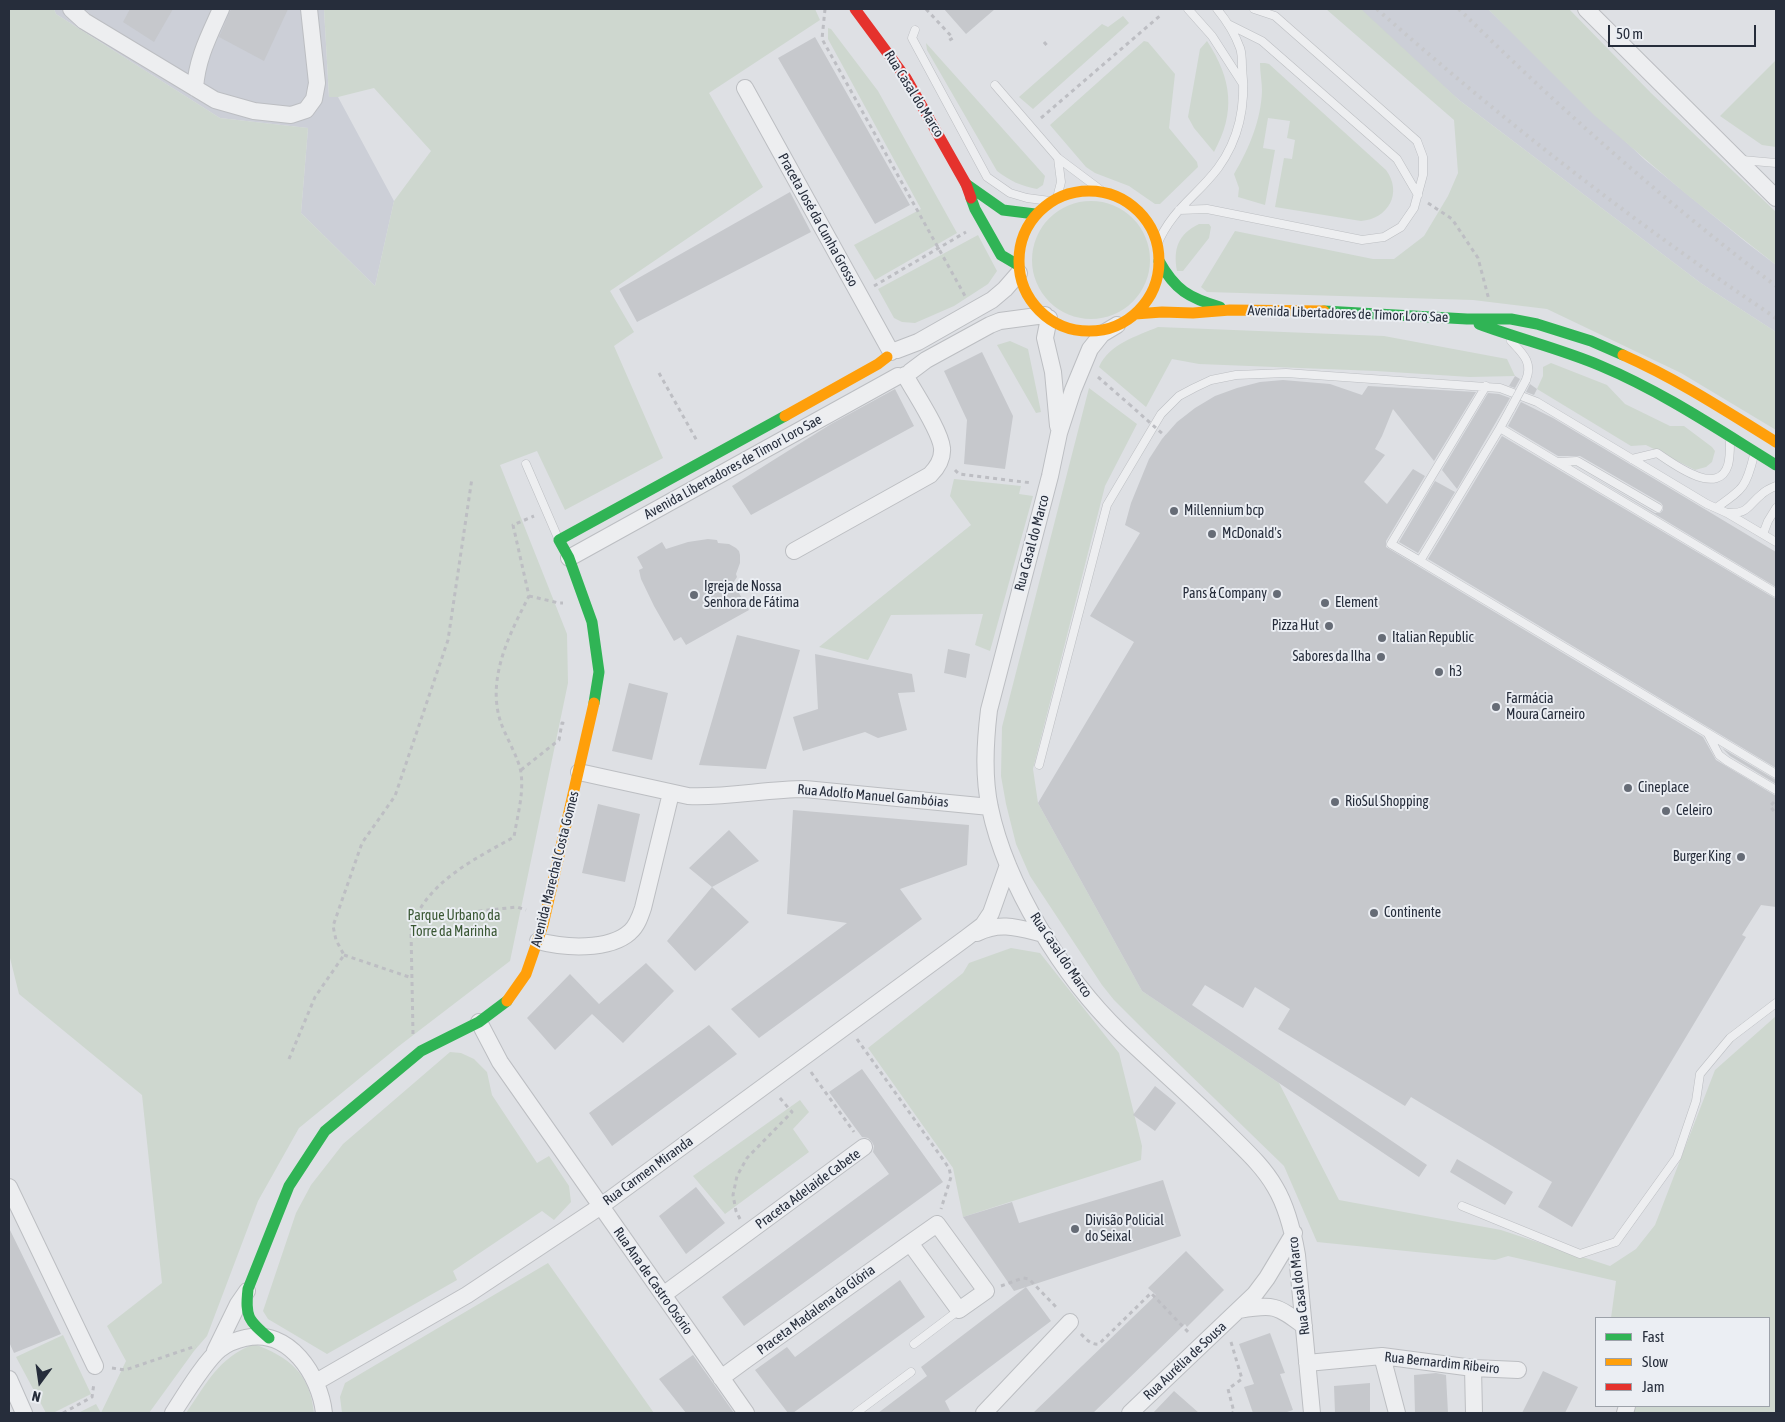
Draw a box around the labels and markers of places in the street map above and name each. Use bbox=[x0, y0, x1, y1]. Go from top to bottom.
place label: Millennium bcp bbox=[1184, 503, 1264, 519]
marker: Millennium bcp bbox=[1168, 505, 1180, 517]
place label: McDonald's bbox=[1222, 526, 1282, 542]
marker: McDonald's bbox=[1206, 528, 1218, 540]
place label: Igreja de Nossa Senhora de Fátima bbox=[704, 579, 799, 612]
place label: Pans & Company bbox=[1182, 586, 1267, 602]
marker: Pans & Company bbox=[1271, 588, 1283, 600]
marker: Igreja de Nossa Senhora de Fátima bbox=[688, 589, 700, 601]
place label: Element bbox=[1335, 595, 1378, 611]
marker: Element bbox=[1319, 597, 1331, 609]
place label: Pizza Hut bbox=[1272, 618, 1319, 634]
marker: Pizza Hut bbox=[1323, 620, 1335, 632]
place label: Italian Republic bbox=[1392, 630, 1474, 646]
marker: Italian Republic bbox=[1376, 632, 1388, 644]
place label: Sabores da Ilha bbox=[1292, 649, 1371, 665]
marker: Sabores da Ilha bbox=[1375, 651, 1387, 663]
place label: h3 bbox=[1449, 664, 1462, 680]
marker: h3 bbox=[1433, 666, 1445, 678]
place label: Farmácia Moura Carneiro bbox=[1506, 691, 1585, 724]
marker: Farmácia Moura Carneiro bbox=[1490, 701, 1502, 713]
place label: Cineplace bbox=[1638, 780, 1689, 796]
marker: Cineplace bbox=[1622, 782, 1634, 794]
place label: RioSul Shopping bbox=[1345, 794, 1429, 810]
marker: RioSul Shopping bbox=[1329, 796, 1341, 808]
place label: Celeiro bbox=[1676, 803, 1713, 819]
marker: Celeiro bbox=[1660, 805, 1672, 817]
place label: Burger King bbox=[1673, 849, 1731, 865]
marker: Burger King bbox=[1735, 851, 1747, 863]
place label: Continente bbox=[1384, 905, 1441, 921]
marker: Continente bbox=[1368, 907, 1380, 919]
place label: Divisão Policial do Seixal bbox=[1085, 1213, 1164, 1246]
marker: Divisão Policial do Seixal bbox=[1069, 1223, 1081, 1235]

